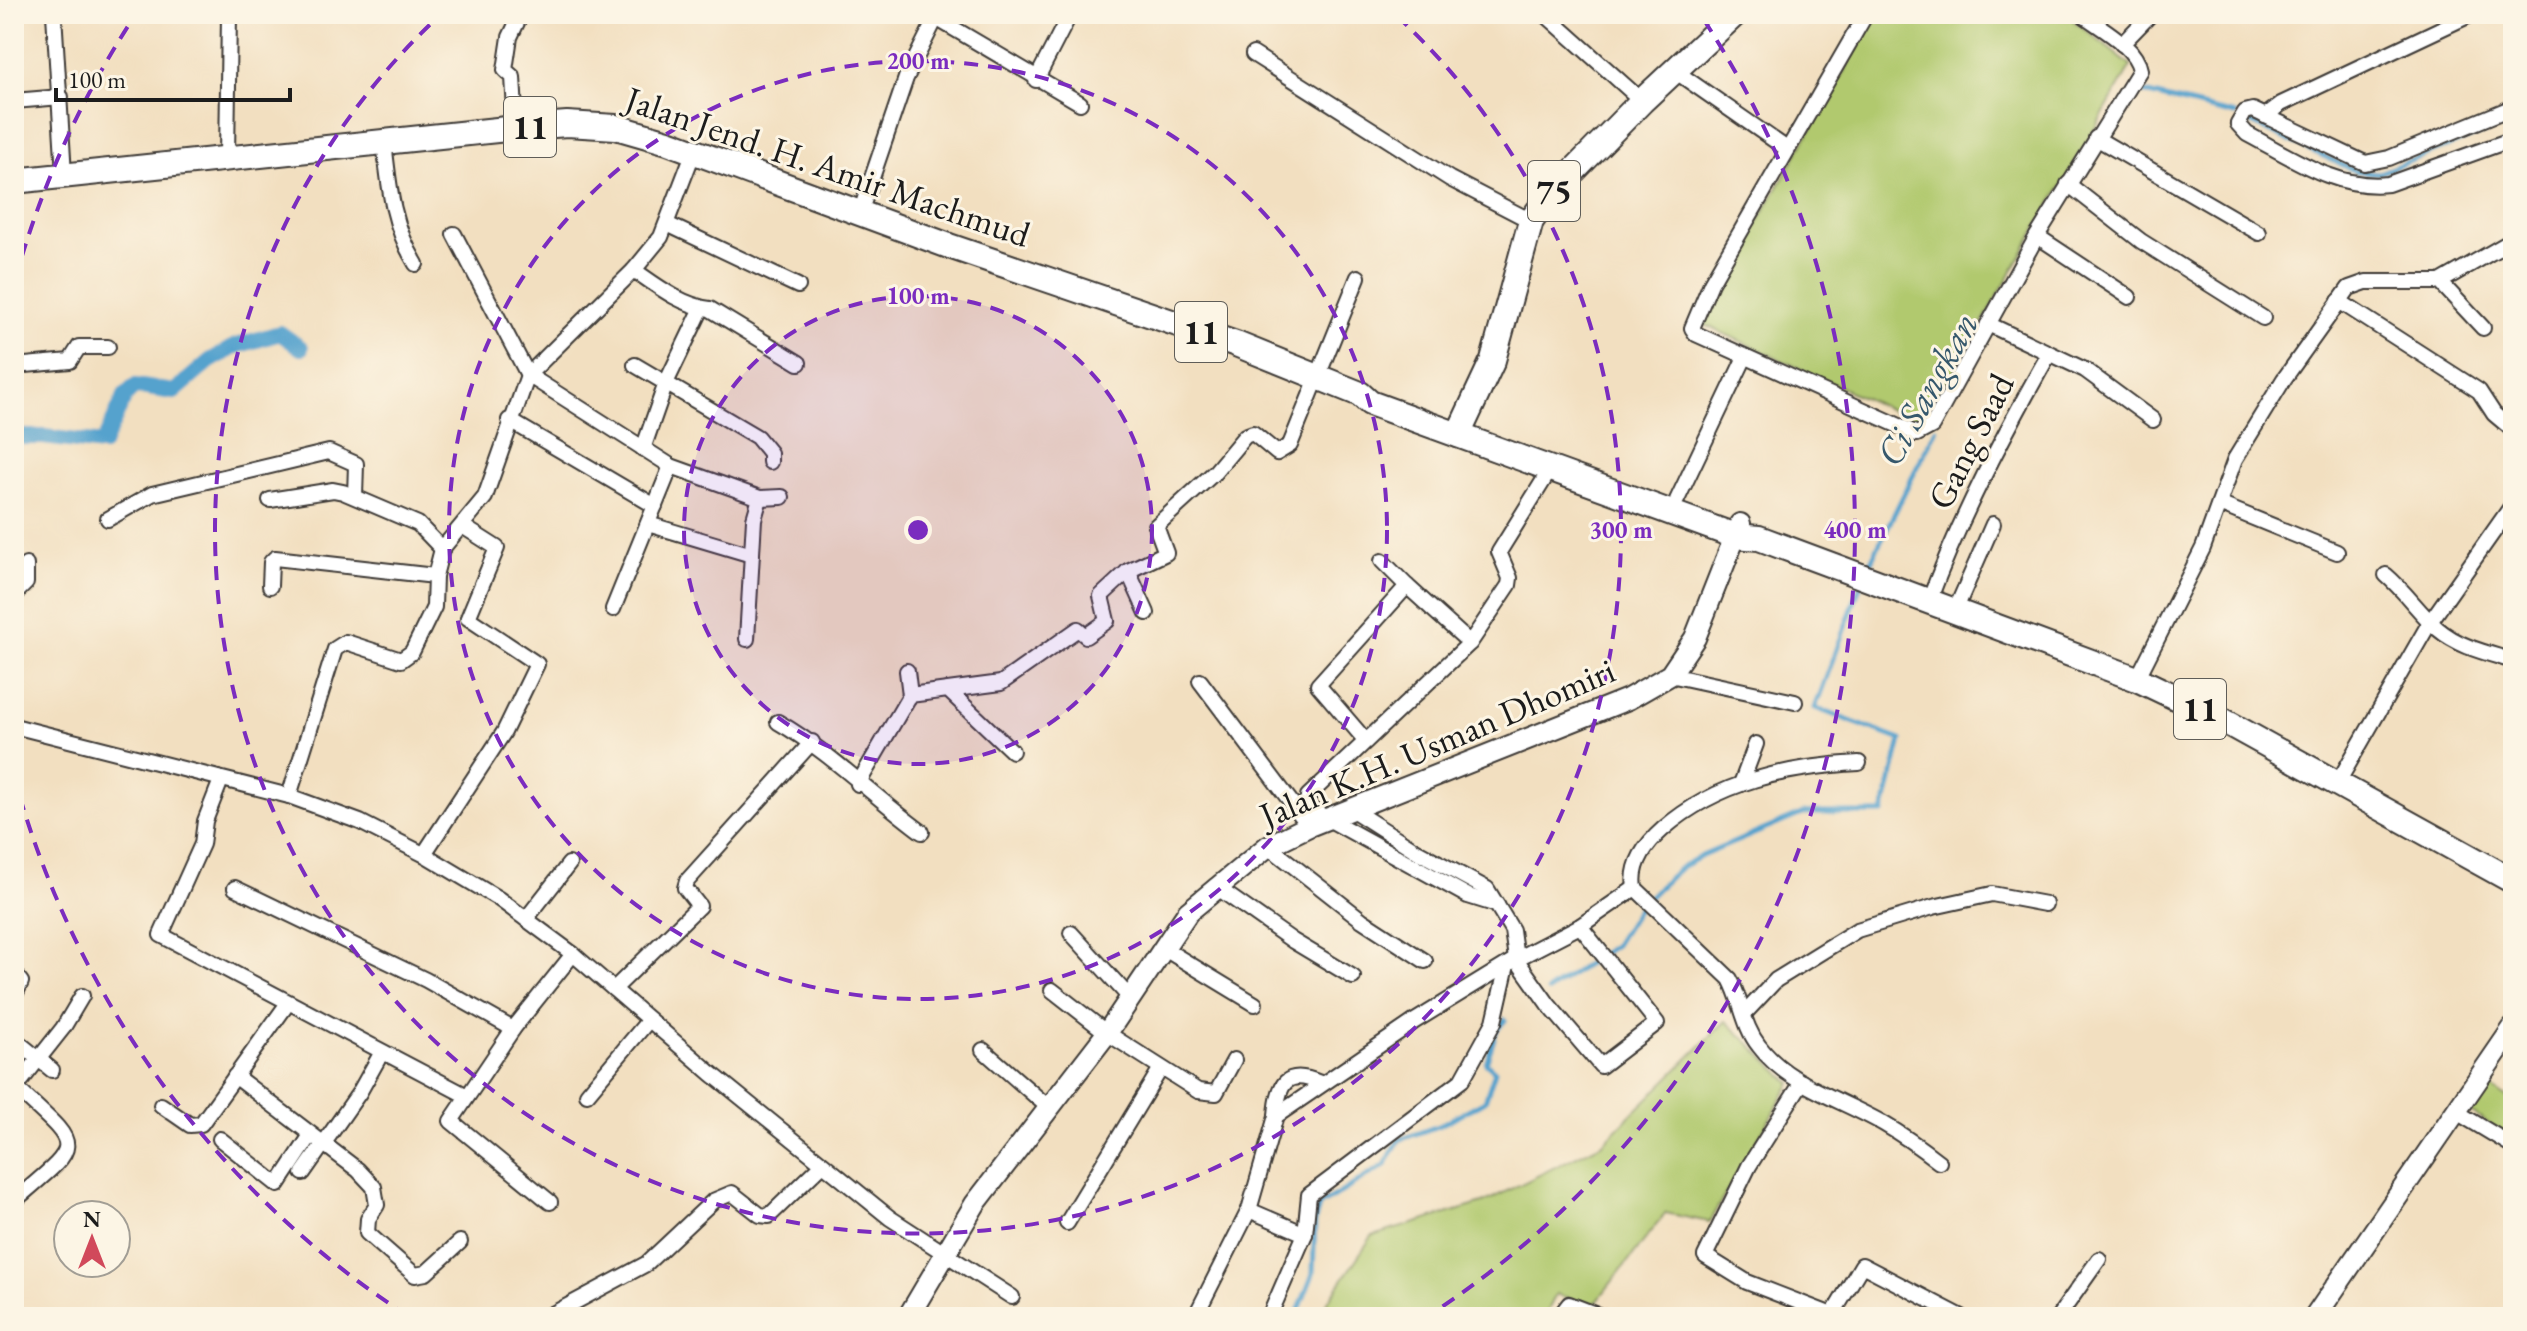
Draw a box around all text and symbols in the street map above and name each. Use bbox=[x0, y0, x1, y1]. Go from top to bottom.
text: 200 m bbox=[886, 45, 950, 76]
scale bar bbox=[56, 52, 290, 102]
text: 100 m bbox=[68, 64, 126, 95]
street label: Jalan Jend. H. Amir Machmud bbox=[616, 74, 1037, 258]
road number: 11 bbox=[504, 97, 556, 157]
road number: 75 bbox=[1528, 161, 1580, 221]
text: 100 m bbox=[886, 280, 950, 311]
road number: 11 bbox=[1175, 302, 1227, 362]
water label: Ci Sangkan bbox=[1864, 303, 1989, 474]
street label: Gang Saad bbox=[1916, 365, 2025, 517]
text: 300 m bbox=[1589, 514, 1653, 545]
text: 400 m bbox=[1823, 514, 1887, 545]
centre of rings bbox=[904, 516, 932, 544]
street label: Jalan K.H. Usman Dhomiri bbox=[1250, 646, 1622, 840]
road number: 11 bbox=[2174, 679, 2226, 739]
north arrow bbox=[52, 1199, 132, 1279]
text: N bbox=[83, 1205, 101, 1234]

